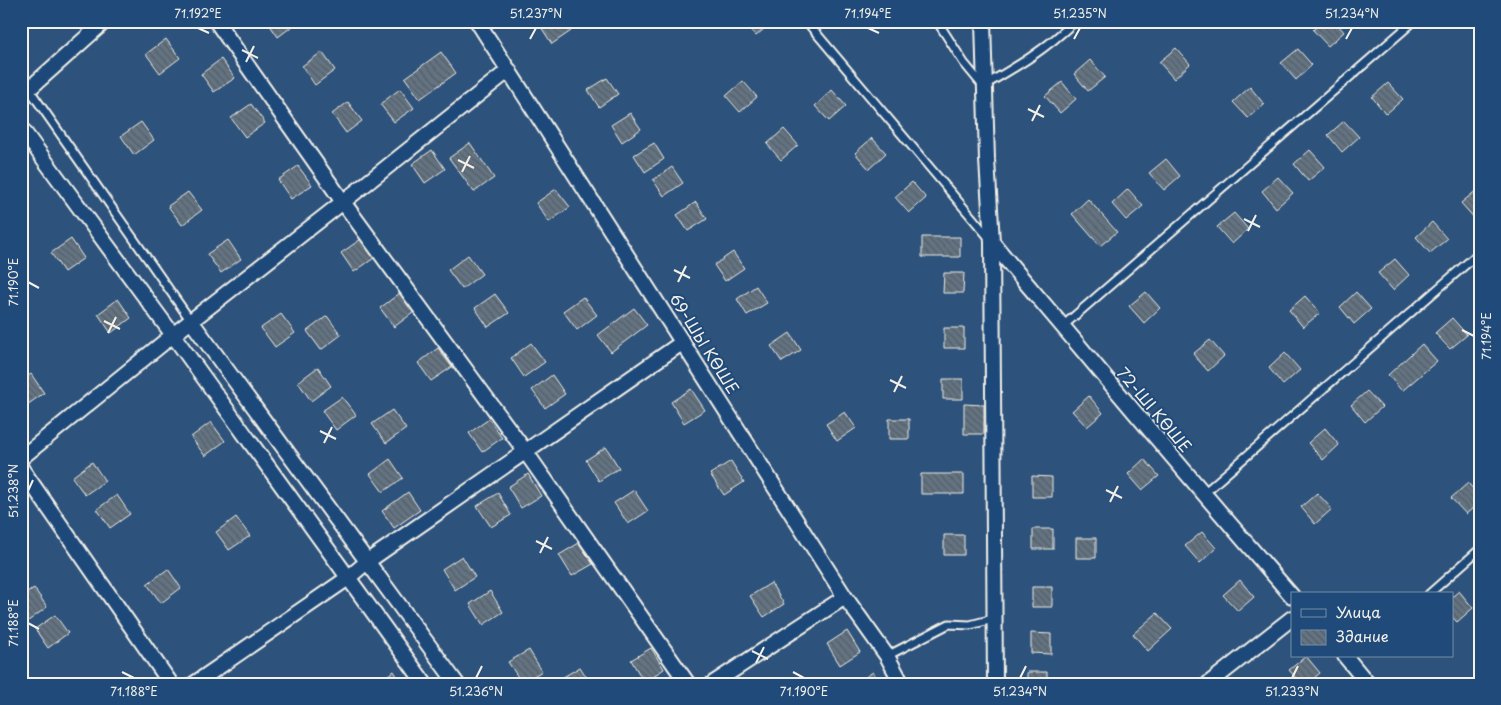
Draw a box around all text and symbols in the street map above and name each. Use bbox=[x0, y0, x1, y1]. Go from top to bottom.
text: 71.192°E bbox=[174, 4, 222, 22]
text: 51.237°N bbox=[510, 4, 562, 22]
text: 71.194°E bbox=[844, 4, 892, 22]
text: 51.235°N bbox=[1053, 4, 1107, 22]
text: 51.234°N bbox=[1325, 4, 1379, 22]
text: 71.190°E bbox=[4, 258, 22, 306]
street label: 69-ШЫ КӨШЕ bbox=[664, 288, 746, 398]
text: 71.194°E bbox=[1477, 312, 1495, 360]
street label: 72-ШІ КӨШЕ bbox=[1112, 361, 1198, 457]
text: 51.238°N bbox=[4, 464, 22, 518]
legend bbox=[1291, 592, 1454, 658]
text: 71.188°E bbox=[4, 599, 22, 647]
text: Улица bbox=[1336, 600, 1381, 623]
text: Здание bbox=[1336, 624, 1389, 647]
text: 71.188°E bbox=[110, 682, 158, 700]
text: 51.236°N bbox=[449, 682, 503, 700]
text: 71.190°E bbox=[780, 682, 828, 700]
text: 51.234°N bbox=[993, 682, 1047, 700]
text: 51.233°N bbox=[1265, 682, 1319, 700]

